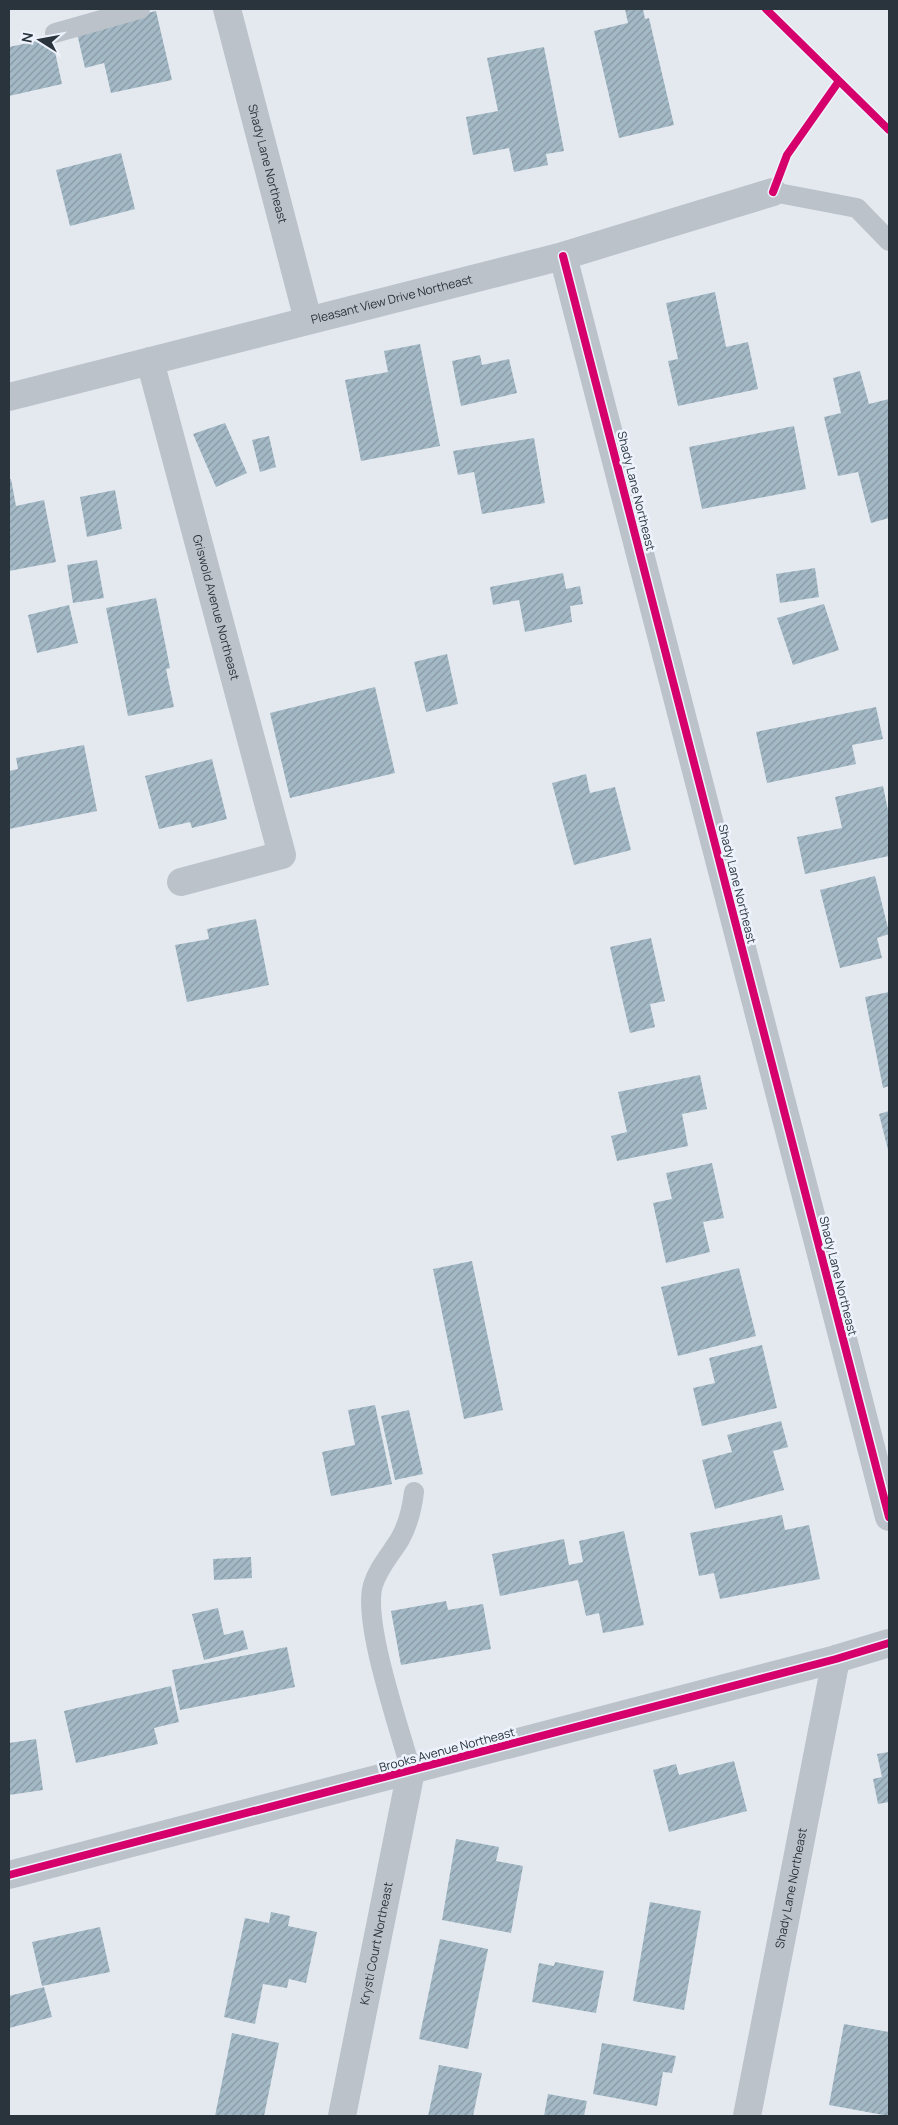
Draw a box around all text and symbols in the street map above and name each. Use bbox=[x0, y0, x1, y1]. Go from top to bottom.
north arrow bbox=[15, 15, 65, 65]
text: N bbox=[16, 31, 37, 44]
street label: Shady Lane Northeast bbox=[244, 102, 292, 225]
street label: Pleasant View Drive Northeast bbox=[309, 270, 474, 328]
street label: Shady Lane Northeast bbox=[613, 429, 660, 553]
street label: Griswold Avenue Northeast bbox=[189, 533, 244, 682]
street label: Shady Lane Northeast bbox=[714, 822, 761, 946]
street label: Shady Lane Northeast bbox=[815, 1214, 862, 1338]
street label: Brooks Avenue Northeast bbox=[377, 1723, 517, 1776]
street label: Shady Lane Northeast bbox=[771, 1826, 811, 1950]
street label: Krysti Court Northeast bbox=[355, 1880, 397, 2006]

